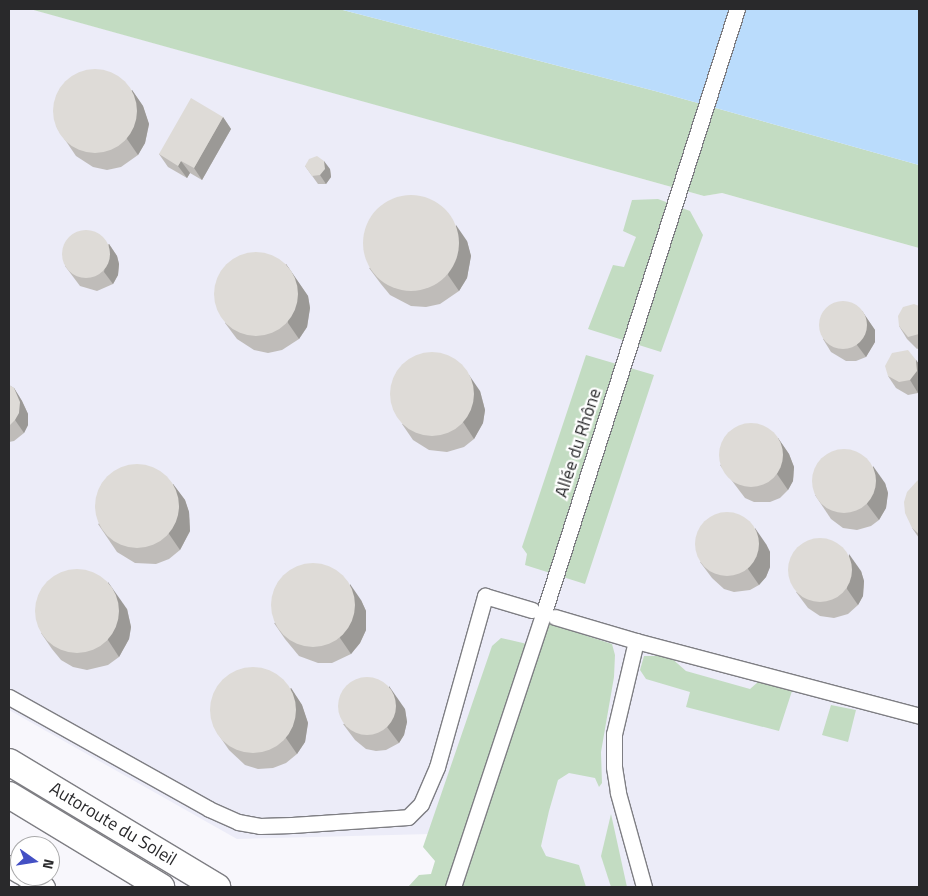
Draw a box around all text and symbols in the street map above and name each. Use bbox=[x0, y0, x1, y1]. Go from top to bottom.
street label: Allée du Rhône bbox=[550, 386, 606, 500]
street label: Autoroute du Soleil bbox=[46, 778, 180, 870]
north arrow bbox=[10, 836, 60, 886]
text: N bbox=[38, 857, 60, 871]

